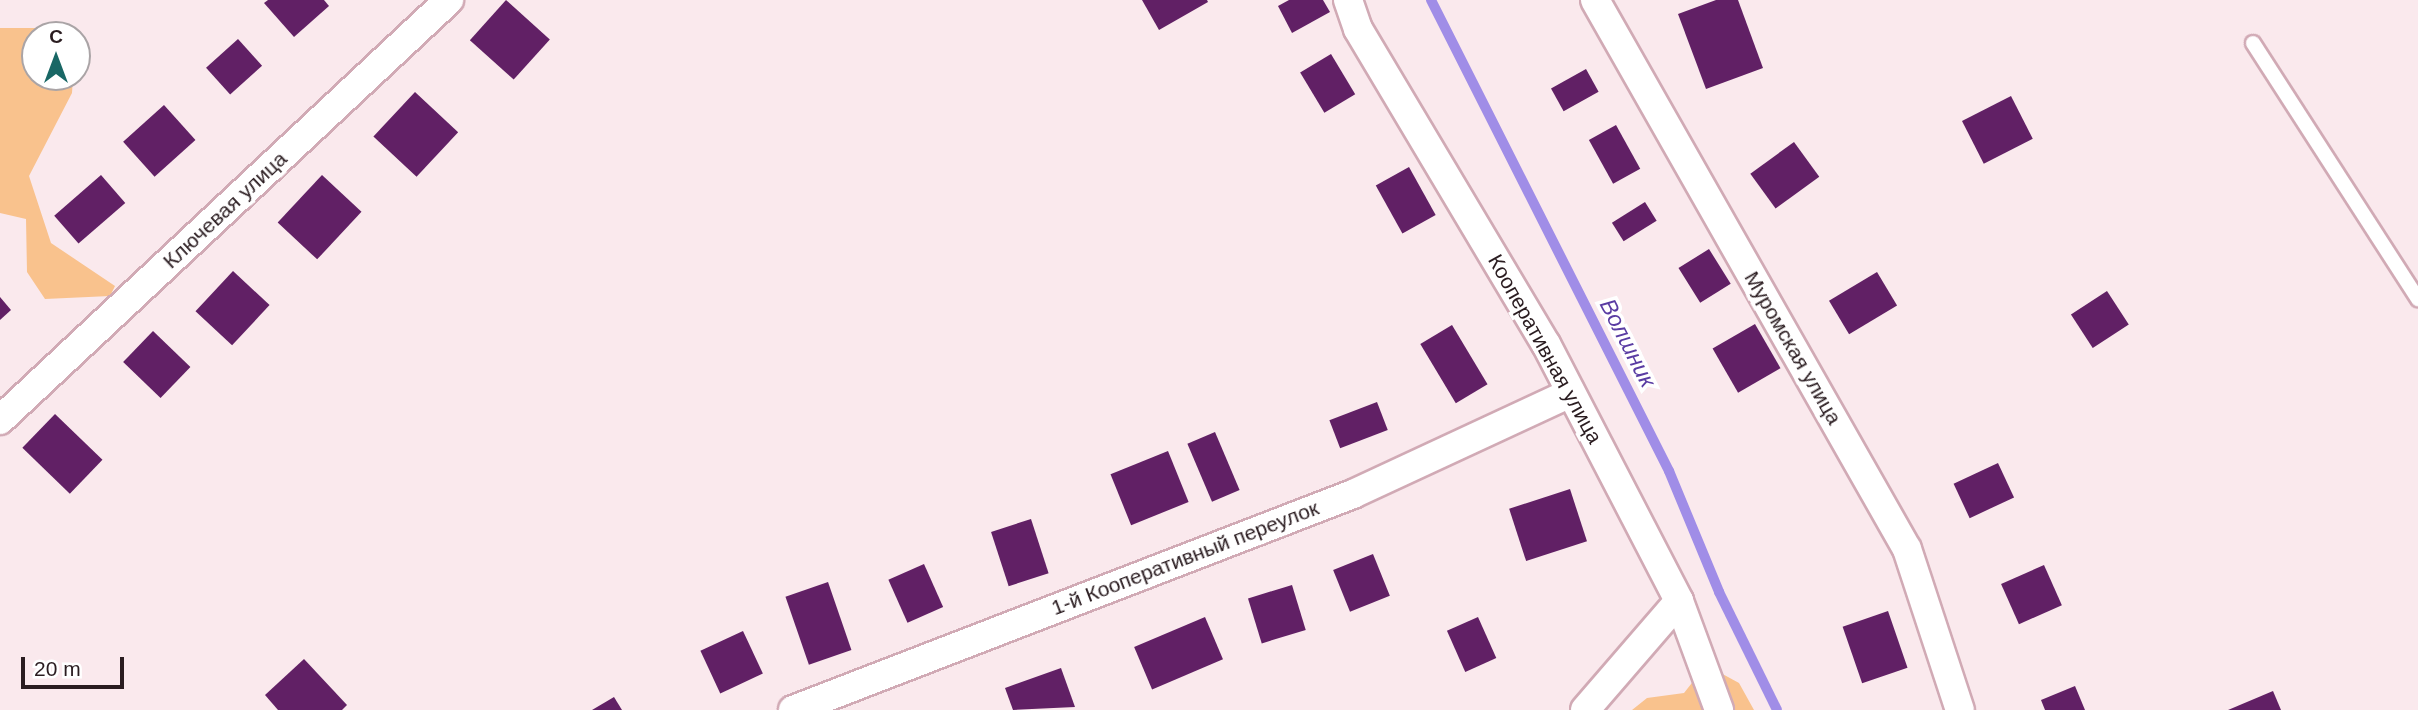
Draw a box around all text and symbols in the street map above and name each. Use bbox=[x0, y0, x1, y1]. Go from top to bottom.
north arrow bbox=[21, 21, 91, 91]
text: С bbox=[49, 26, 63, 47]
street label: Ключевая улица bbox=[158, 146, 292, 274]
street label: Кооперативная улица bbox=[1483, 250, 1607, 448]
street label: Муромская улица bbox=[1739, 267, 1847, 429]
water label: Волшник bbox=[1594, 294, 1662, 392]
street label: 1-й Кооперативный переулок bbox=[1048, 495, 1322, 621]
scale bar bbox=[24, 644, 128, 688]
text: 20 m bbox=[34, 657, 81, 680]

